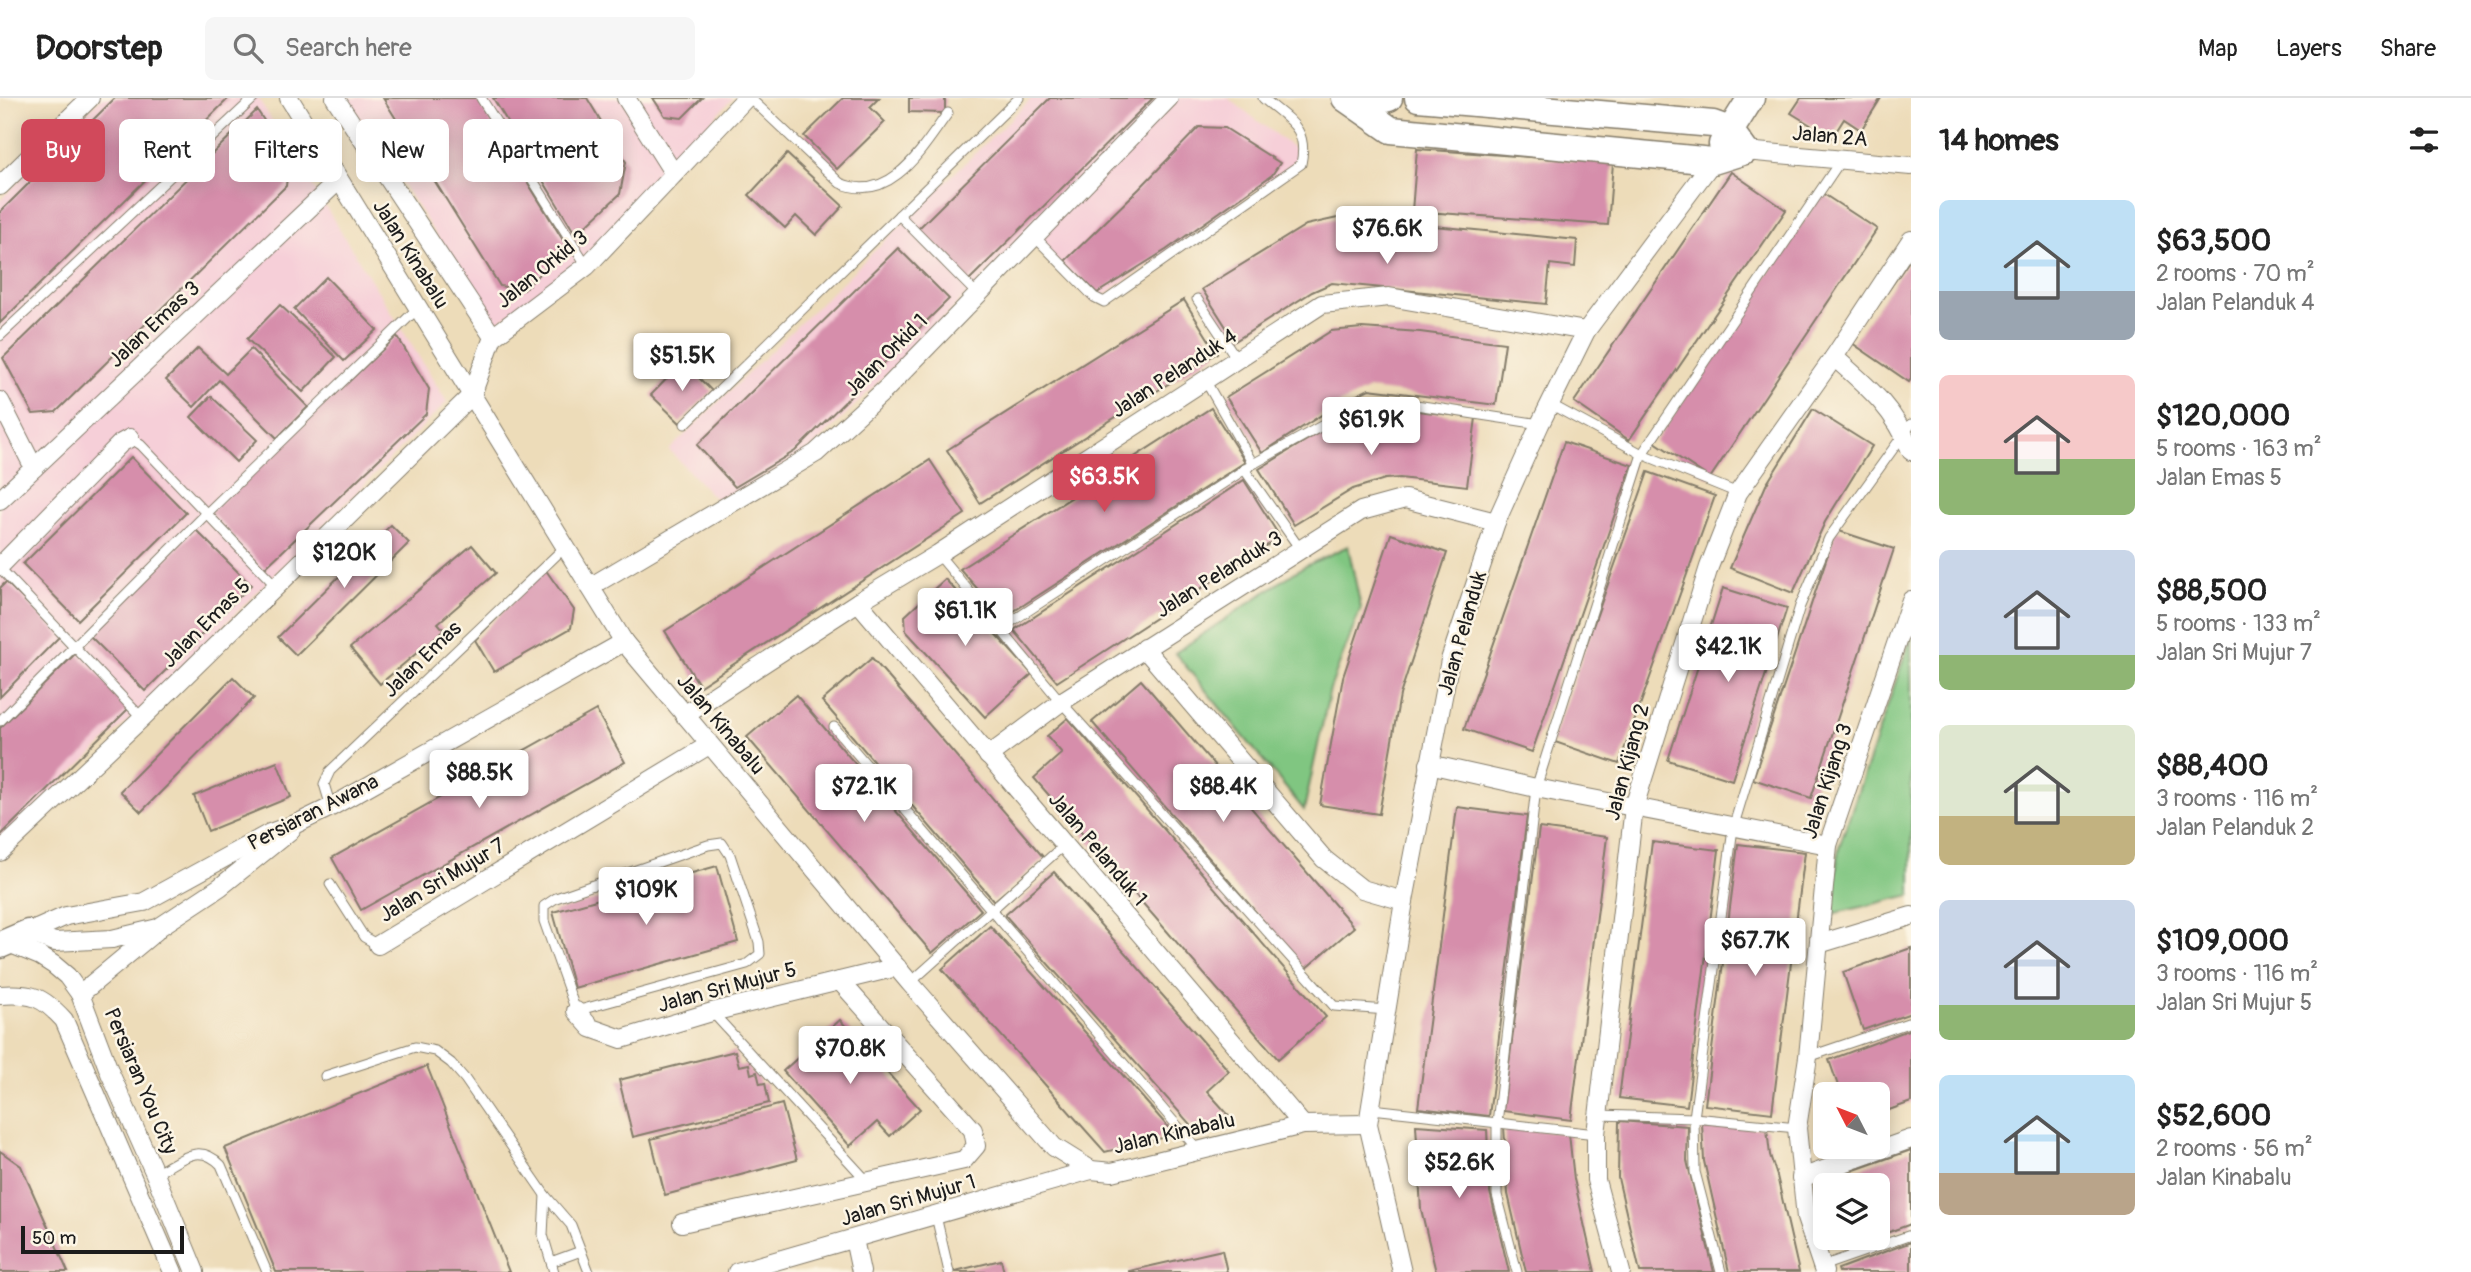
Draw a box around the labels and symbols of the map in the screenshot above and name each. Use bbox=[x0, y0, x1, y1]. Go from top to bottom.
street label: Jalan 2A bbox=[1791, 120, 1869, 153]
street label: Jalan Kinabalu bbox=[366, 195, 455, 314]
pin: $76.6K bbox=[1330, 206, 1444, 266]
street label: Jalan Orkid 3 bbox=[491, 224, 594, 315]
street label: Jalan Emas 3 bbox=[103, 275, 206, 374]
street label: Jalan Orkid 1 bbox=[839, 308, 934, 403]
street label: Jalan Pelanduk 4 bbox=[1106, 323, 1242, 424]
pin: $51.5K bbox=[625, 334, 739, 393]
pin: $61.9K bbox=[1314, 398, 1428, 457]
pin: $63.5K bbox=[1047, 454, 1161, 514]
street label: Jalan Pelanduk 3 bbox=[1151, 525, 1288, 624]
pin: $120K bbox=[295, 531, 393, 590]
street label: Jalan Pelanduk bbox=[1432, 568, 1493, 698]
street label: Jalan Emas 5 bbox=[156, 573, 257, 674]
pin: $61.1K bbox=[908, 588, 1022, 648]
street label: Jalan Emas bbox=[377, 615, 468, 703]
pin: $42.1K bbox=[1671, 624, 1785, 684]
street label: Jalan Kinabalu bbox=[670, 668, 771, 780]
street label: Jalan Kijang 2 bbox=[1599, 701, 1656, 824]
street label: Jalan Kijang 3 bbox=[1796, 720, 1859, 842]
pin: $88.5K bbox=[422, 750, 536, 810]
pin: $72.1K bbox=[807, 764, 921, 824]
pin: $88.4K bbox=[1166, 764, 1280, 824]
street label: Persiaran Awana bbox=[243, 768, 383, 857]
street label: Jalan Pelanduk 1 bbox=[1042, 787, 1153, 912]
street label: Jalan Sri Mujur 7 bbox=[374, 832, 510, 929]
pin: $109K bbox=[597, 868, 695, 927]
pin: $67.7K bbox=[1698, 918, 1812, 978]
street label: Jalan Sri Mujur 5 bbox=[655, 956, 799, 1019]
street label: Persiaran You City bbox=[98, 1004, 184, 1158]
pin: $70.8K bbox=[793, 1026, 907, 1086]
north arrow bbox=[1813, 1082, 1890, 1158]
street label: Jalan Kinabalu bbox=[1111, 1106, 1238, 1161]
pin: $52.6K bbox=[1402, 1140, 1516, 1200]
street label: Jalan Sri Mujur 1 bbox=[837, 1168, 979, 1233]
scale bar bbox=[21, 1223, 184, 1255]

